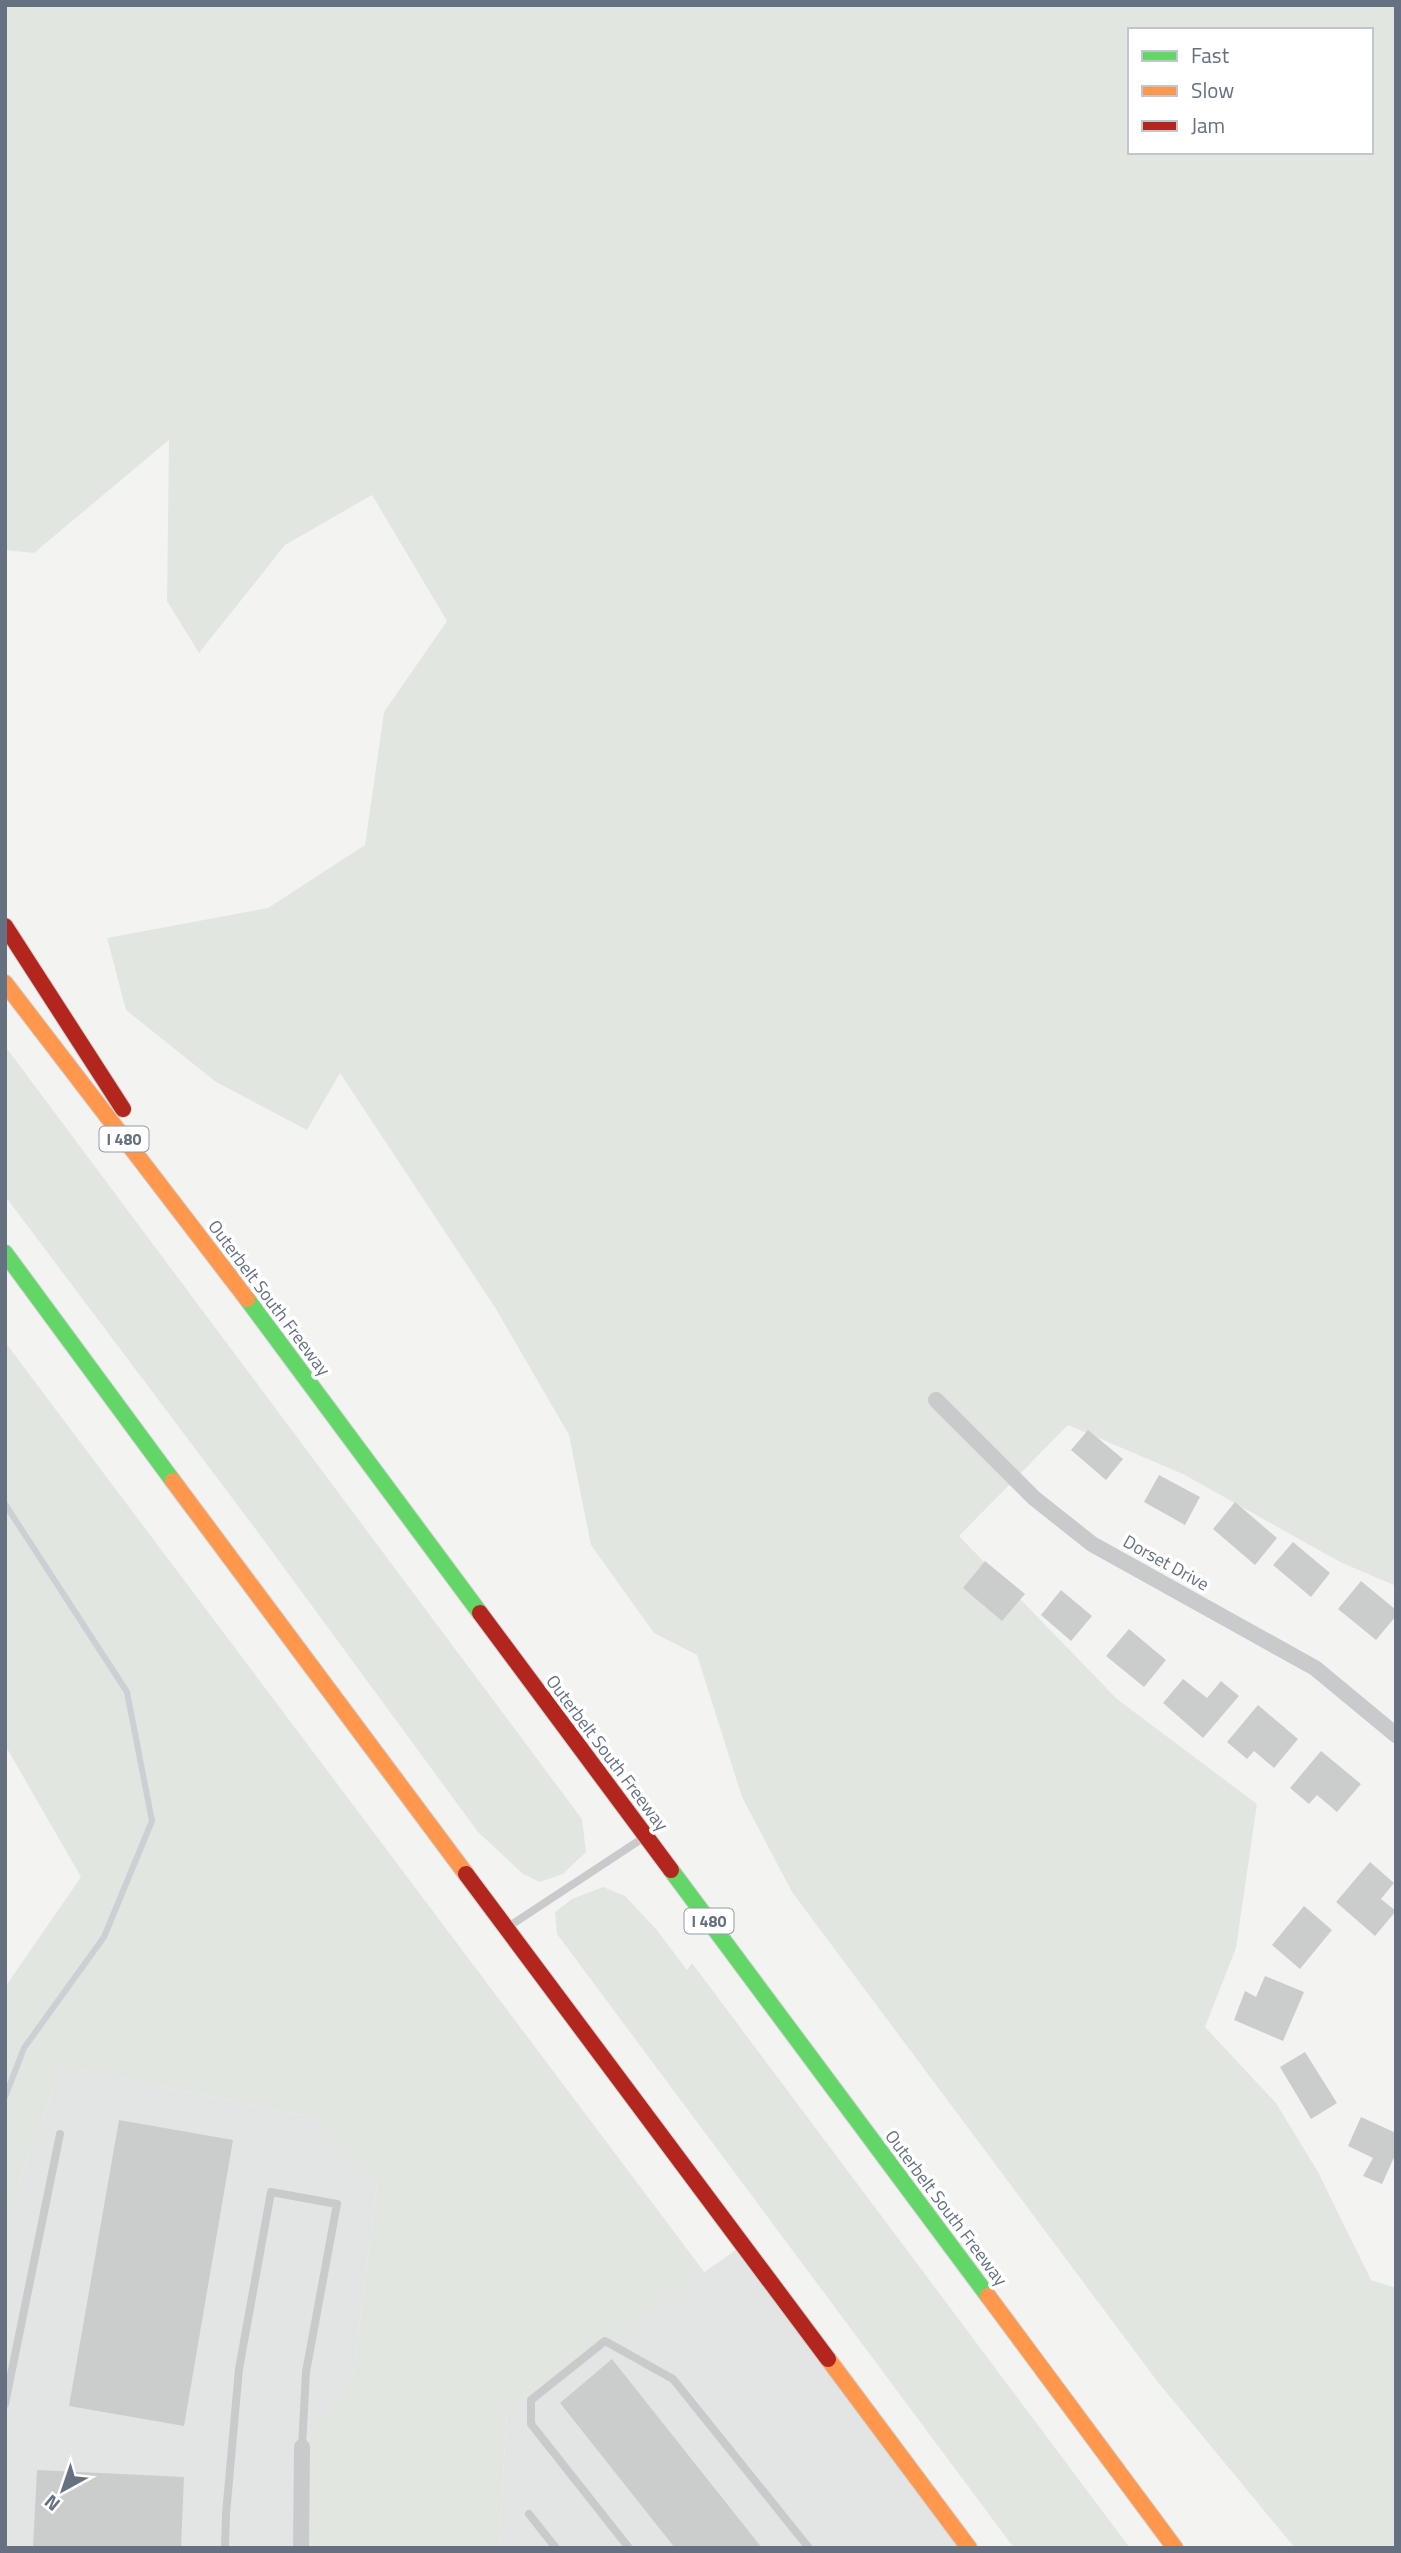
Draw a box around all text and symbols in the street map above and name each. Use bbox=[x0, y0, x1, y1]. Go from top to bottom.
legend bbox=[1128, 28, 1373, 154]
text: Fast bbox=[1191, 39, 1230, 71]
text: Slow bbox=[1191, 74, 1234, 106]
text: Jam bbox=[1191, 109, 1225, 141]
road number: I 480 bbox=[100, 1126, 148, 1152]
street label: Outerbelt South Freeway bbox=[202, 1214, 337, 1382]
street label: Dorset Drive bbox=[1118, 1528, 1214, 1597]
street label: Outerbelt South Freeway bbox=[540, 1669, 675, 1837]
road number: I 480 bbox=[684, 1909, 734, 1934]
street label: Outerbelt South Freeway bbox=[879, 2124, 1014, 2292]
north arrow bbox=[28, 2455, 98, 2525]
text: N bbox=[37, 2488, 66, 2519]

